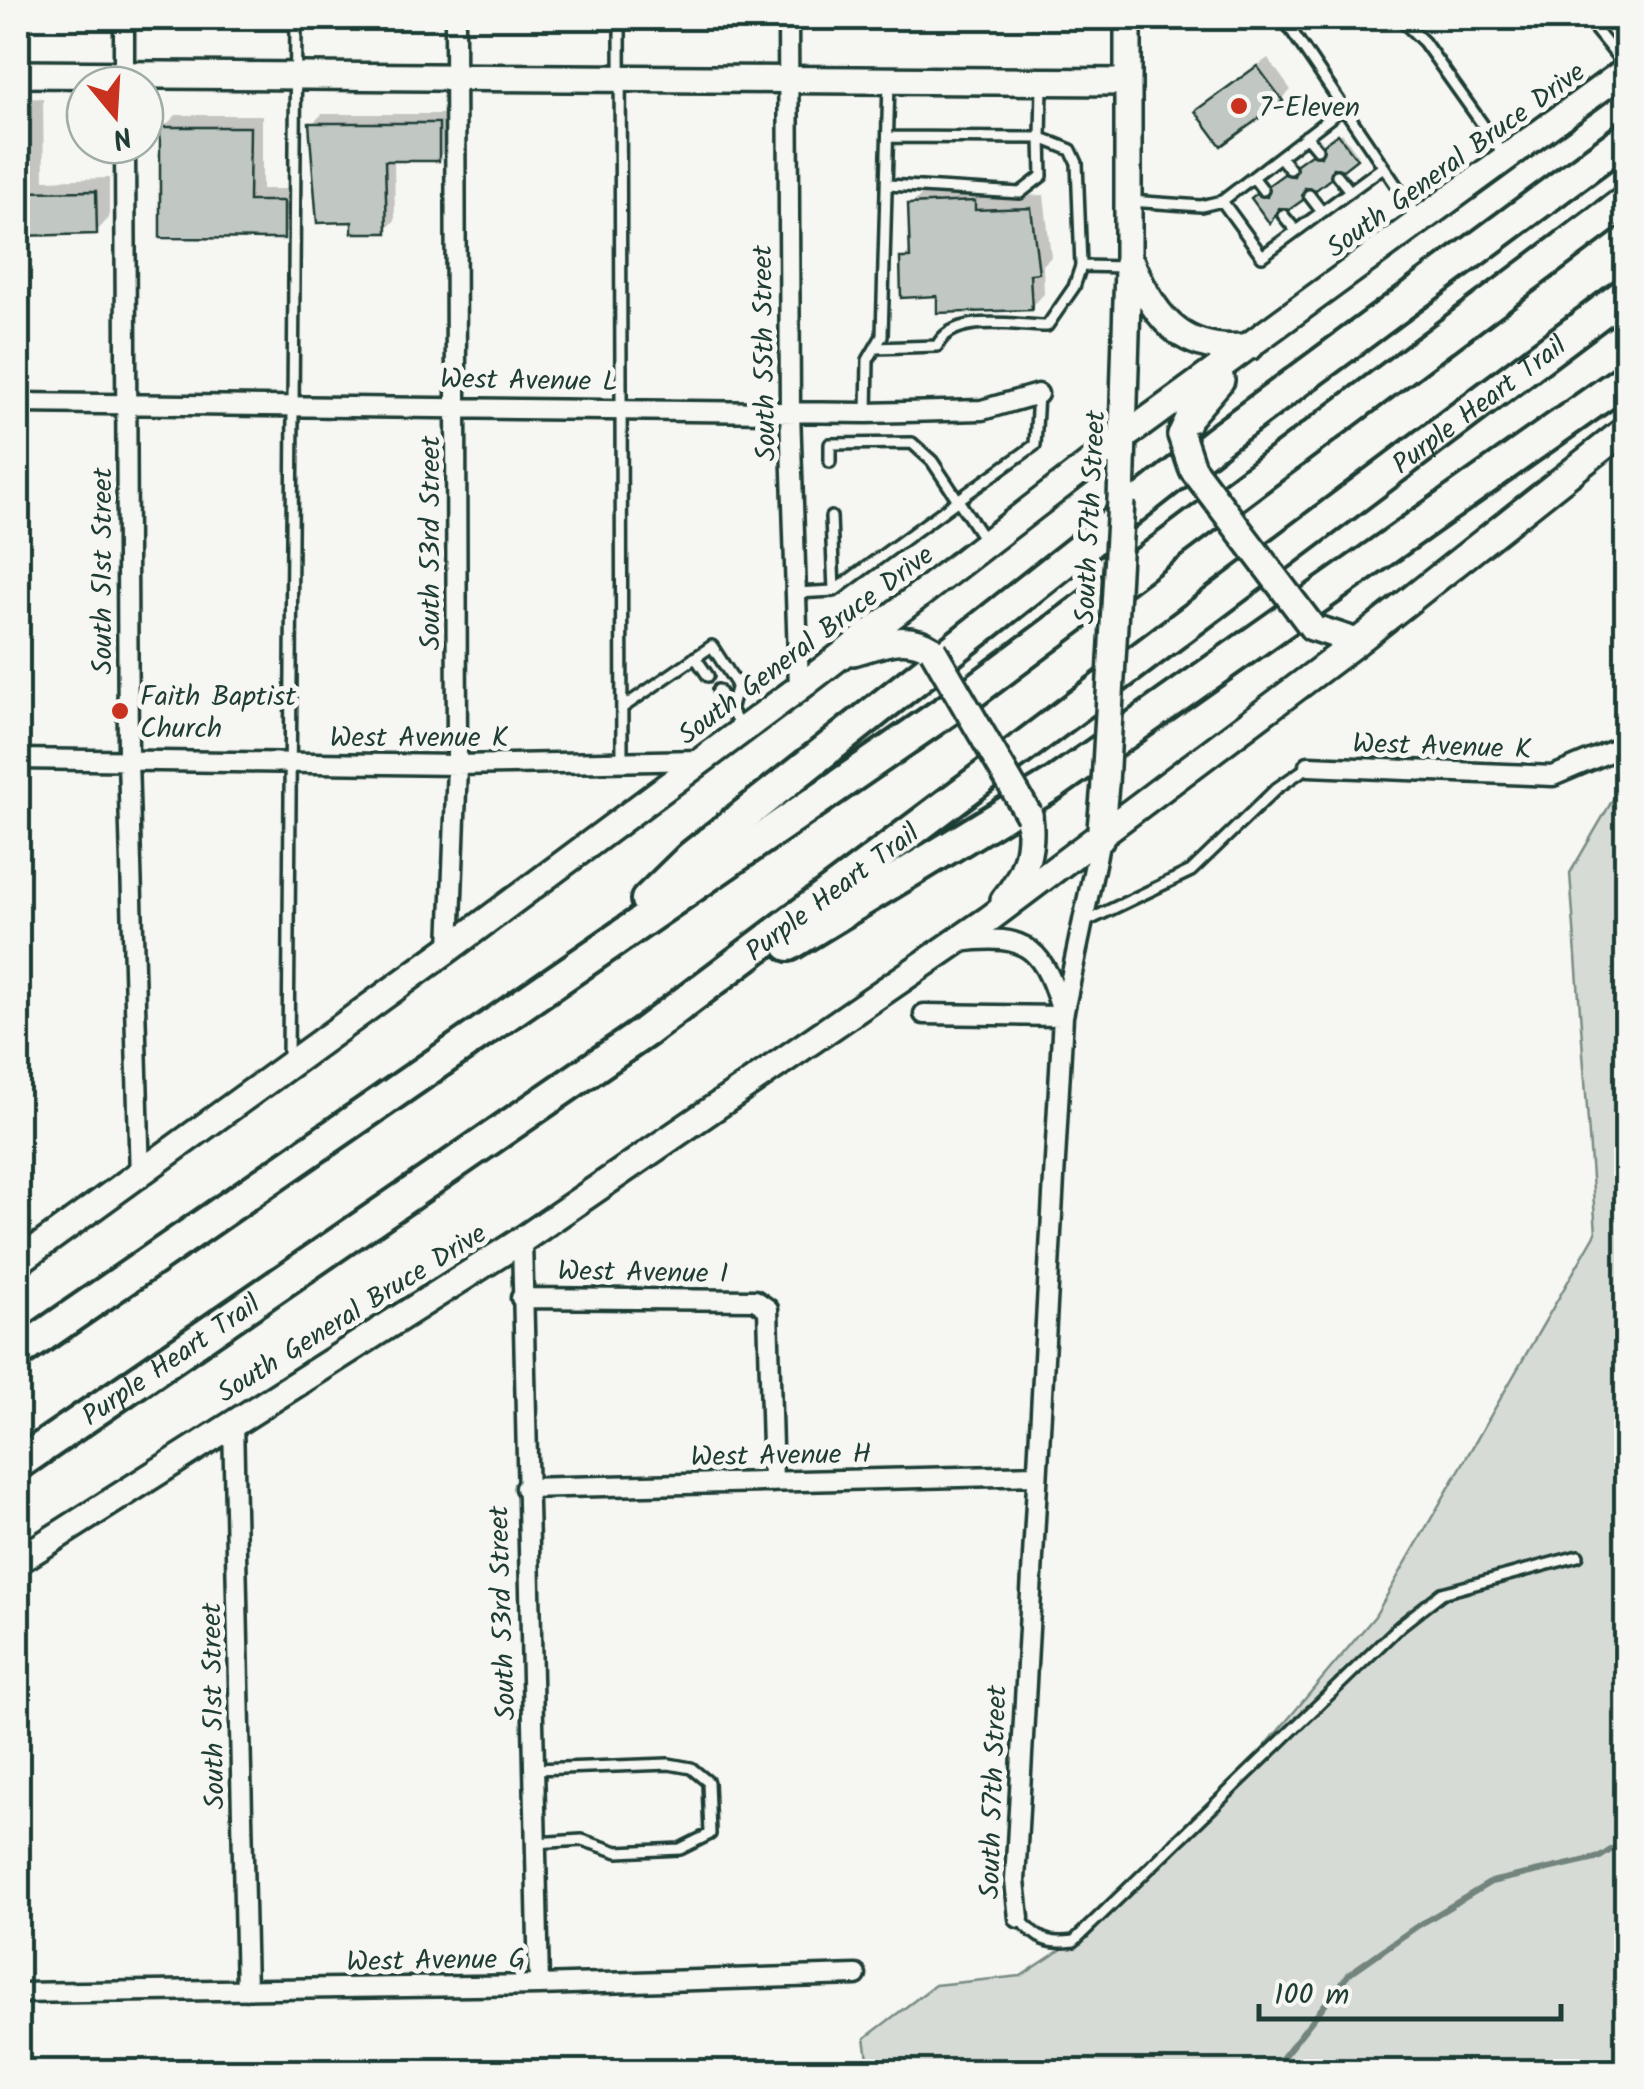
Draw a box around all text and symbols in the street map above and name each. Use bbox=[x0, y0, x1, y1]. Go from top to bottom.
street label: South General Bruce Drive bbox=[1317, 51, 1596, 271]
north arrow bbox=[65, 65, 165, 165]
place label: 7-Eleven bbox=[1259, 86, 1360, 131]
marker: 7-Eleven bbox=[1228, 95, 1250, 117]
text: N bbox=[106, 112, 137, 161]
street label: South 55th Street bbox=[741, 243, 790, 461]
street label: Purple Heart Trail bbox=[1383, 325, 1577, 487]
street label: West Avenue L bbox=[440, 357, 618, 406]
street label: South 57th Street bbox=[1063, 408, 1120, 625]
street label: South 53rd Street bbox=[409, 435, 454, 650]
street label: South 51st Street bbox=[81, 466, 126, 674]
street label: South General Bruce Drive bbox=[669, 534, 945, 758]
place label: Faith Baptist Church bbox=[140, 675, 297, 752]
marker: Faith Baptist Church bbox=[109, 700, 131, 722]
street label: West Avenue K bbox=[330, 716, 509, 761]
street label: West Avenue K bbox=[1352, 722, 1532, 773]
street label: Purple Heart Trail bbox=[736, 813, 930, 974]
street label: South General Bruce Drive bbox=[208, 1212, 496, 1416]
street label: West Avenue I bbox=[557, 1250, 729, 1297]
street label: Purple Heart Trail bbox=[73, 1283, 271, 1439]
street label: West Avenue H bbox=[690, 1432, 872, 1481]
street label: South 53rd Street bbox=[477, 1504, 530, 1721]
street label: South 51st Street bbox=[190, 1601, 239, 1810]
street label: South 57th Street bbox=[968, 1683, 1021, 1900]
street label: West Avenue G bbox=[346, 1937, 526, 1986]
scale bar bbox=[1259, 1959, 1562, 2021]
text: 100 m bbox=[1274, 1972, 1349, 2020]

